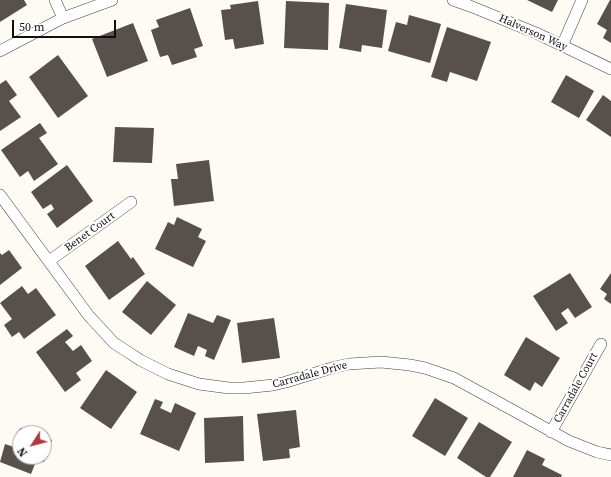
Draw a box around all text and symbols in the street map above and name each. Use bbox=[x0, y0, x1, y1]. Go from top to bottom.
scale bar bbox=[14, 12, 118, 38]
street label: Halverson Way bbox=[497, 12, 569, 54]
text: 50 m bbox=[19, 19, 45, 35]
street label: Benet Court bbox=[62, 209, 118, 255]
street label: Carradale Court bbox=[551, 351, 601, 425]
street label: Carradale Drive bbox=[271, 359, 349, 391]
north arrow bbox=[12, 425, 52, 465]
text: N bbox=[14, 444, 31, 459]

